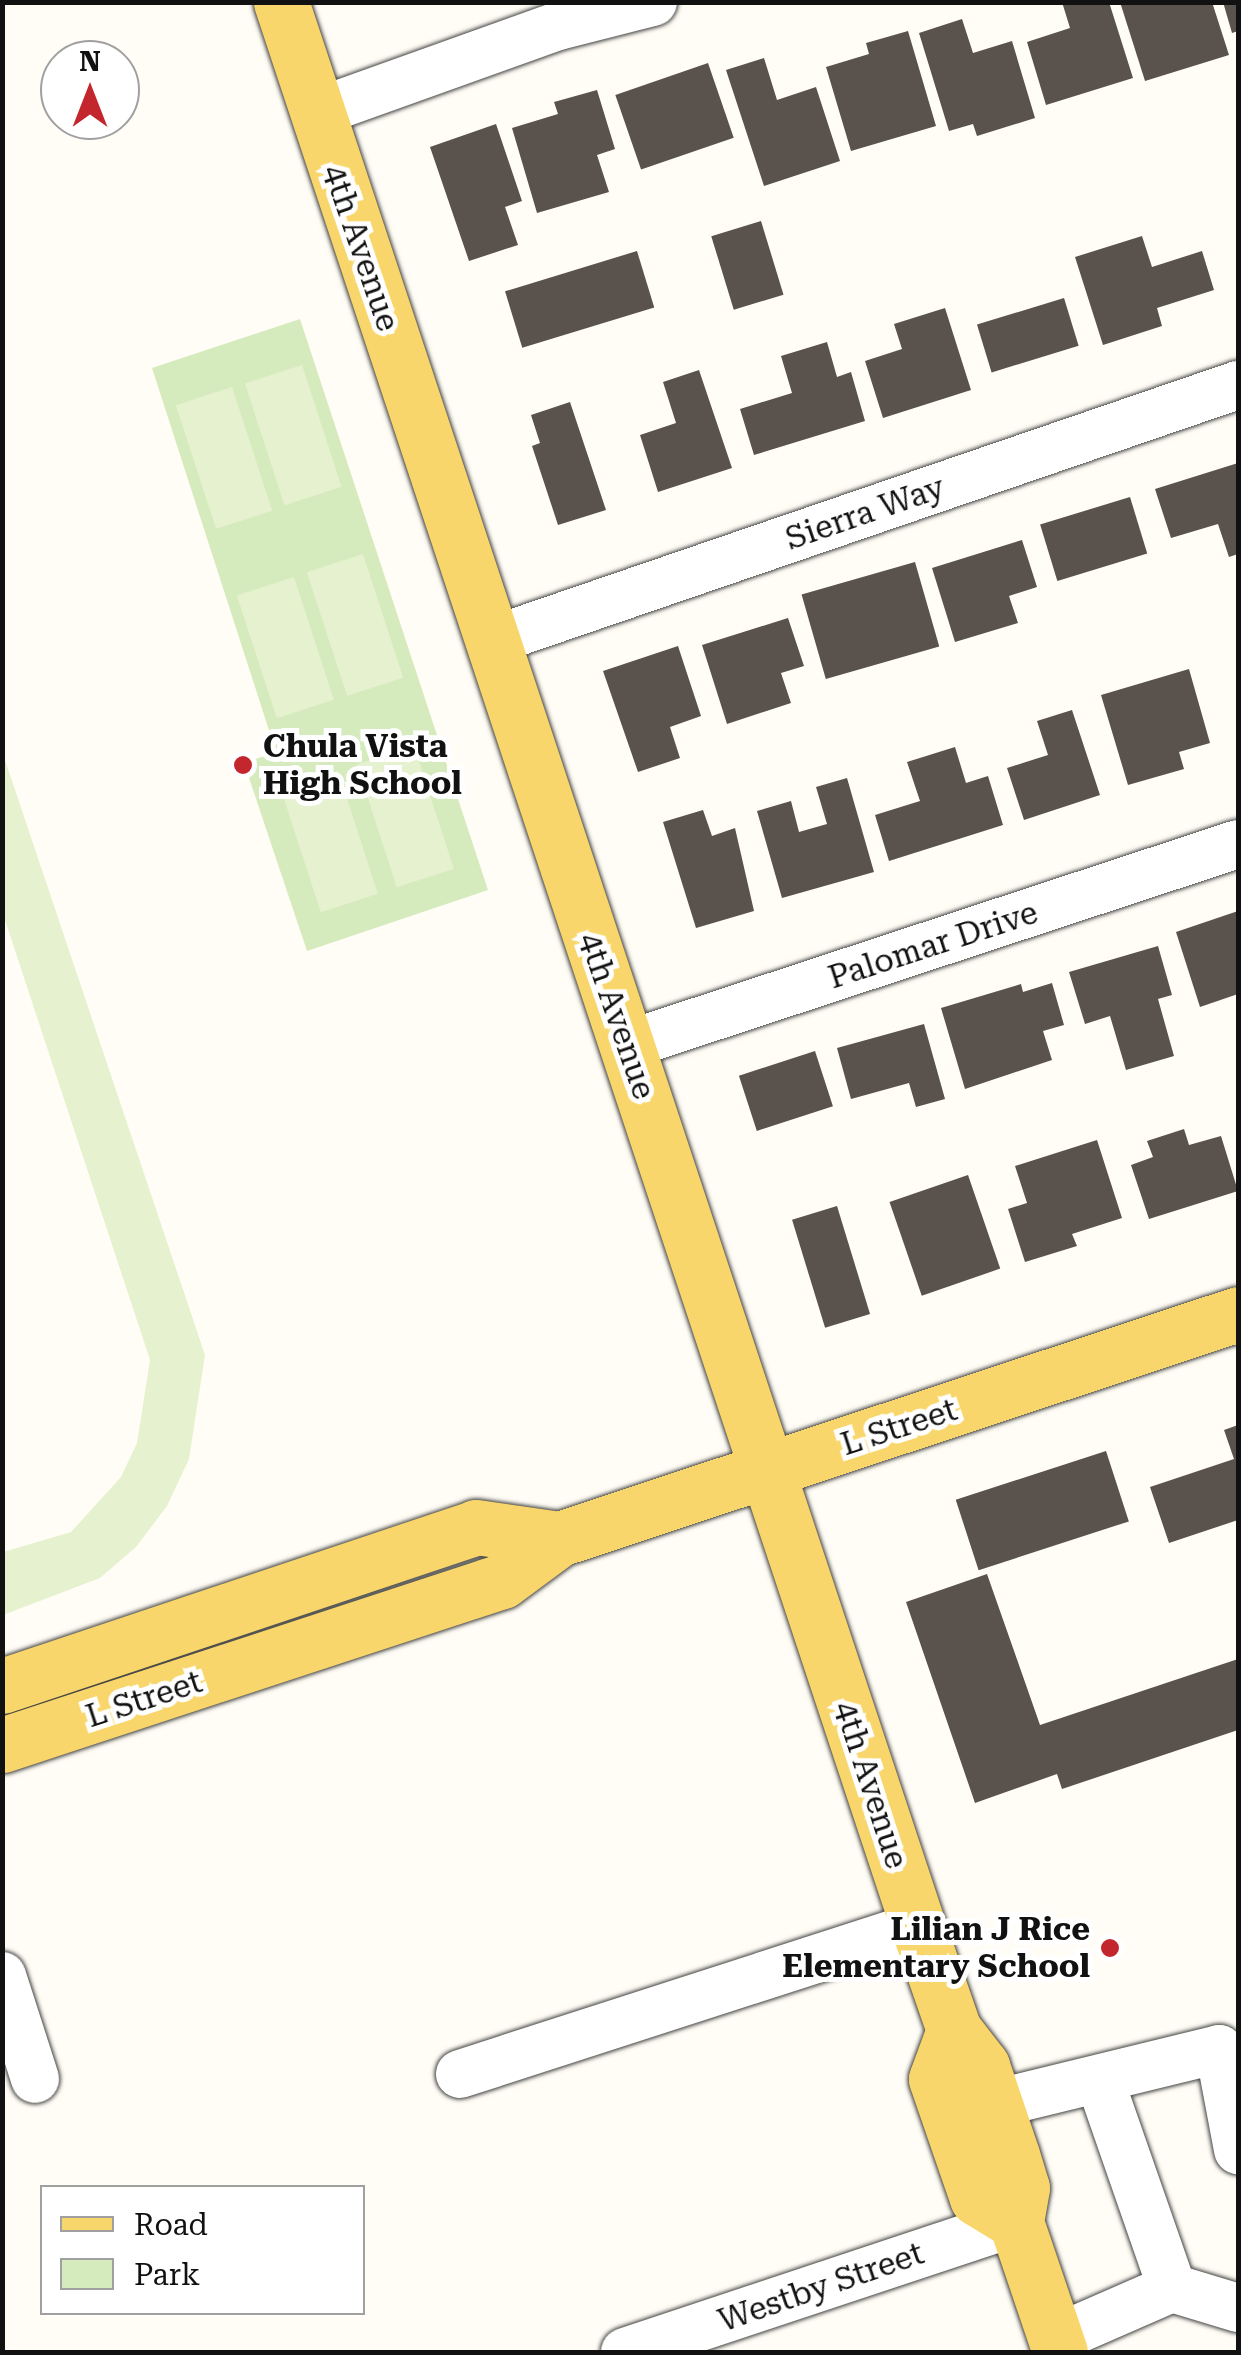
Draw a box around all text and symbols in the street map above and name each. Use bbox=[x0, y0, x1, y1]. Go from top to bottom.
north arrow bbox=[40, 40, 140, 140]
text: N bbox=[79, 45, 101, 78]
street label: 4th Avenue bbox=[315, 160, 407, 336]
street label: Sierra Way bbox=[780, 468, 950, 558]
place label: Chula Vista High School bbox=[263, 728, 462, 803]
marker: Chula Vista High School bbox=[232, 754, 254, 776]
street label: Palomar Drive bbox=[823, 893, 1043, 997]
street label: 4th Avenue bbox=[571, 928, 663, 1104]
street label: L Street bbox=[836, 1390, 962, 1464]
street label: L Street bbox=[81, 1662, 207, 1736]
street label: 4th Avenue bbox=[826, 1697, 916, 1873]
place label: Lilian J Rice Elementary School bbox=[782, 1911, 1090, 1986]
marker: Lilian J Rice Elementary School bbox=[1099, 1937, 1121, 1959]
legend bbox=[40, 2185, 365, 2315]
text: Road bbox=[134, 2207, 208, 2242]
street label: Westby Street bbox=[713, 2234, 929, 2340]
text: Park bbox=[134, 2257, 200, 2292]

